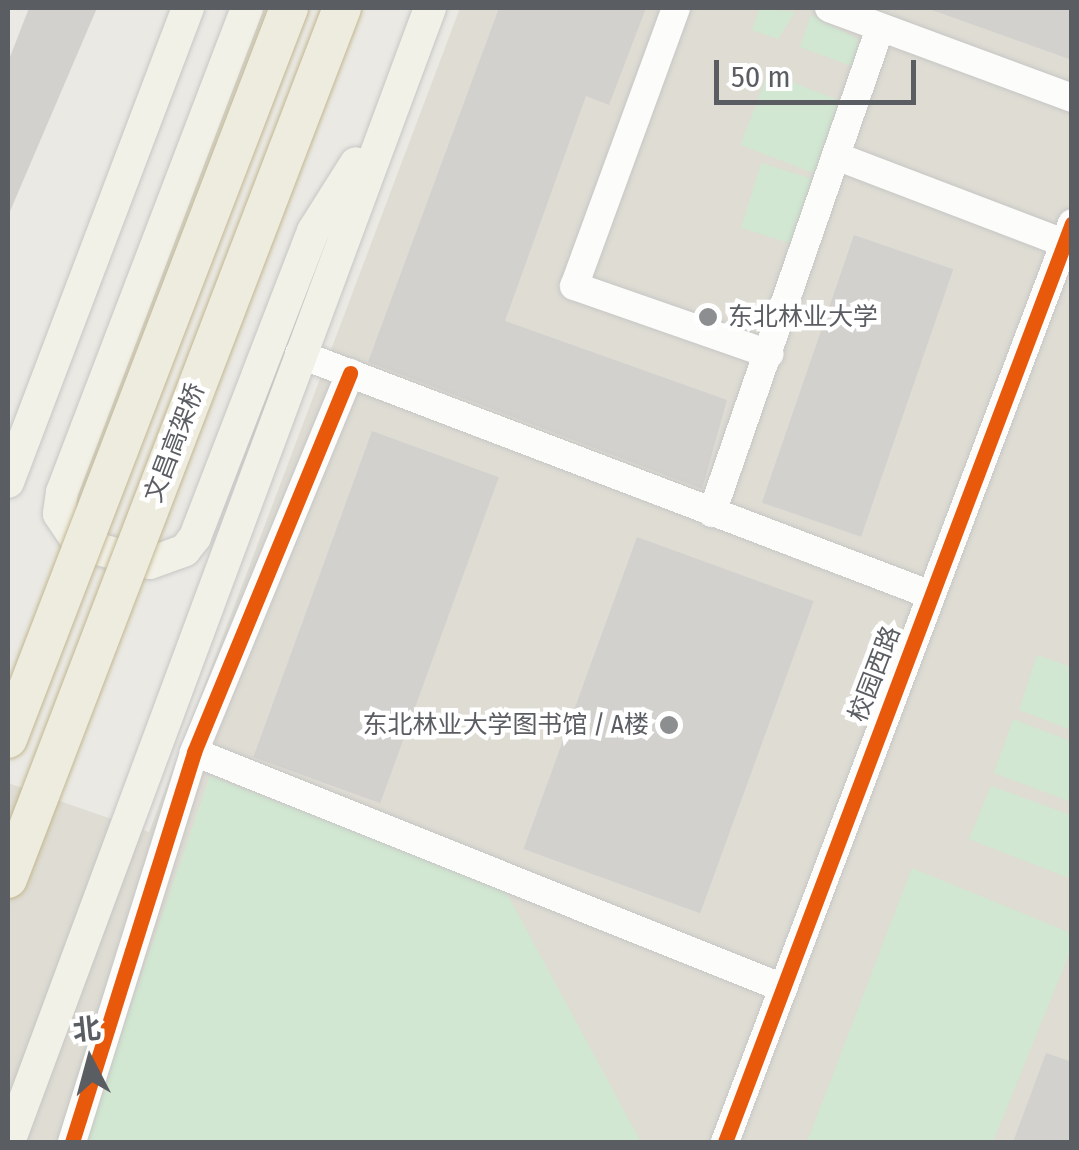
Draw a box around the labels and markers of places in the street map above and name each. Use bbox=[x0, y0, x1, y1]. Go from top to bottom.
place label: 东北林业大学 bbox=[728, 302, 878, 332]
marker: 东北林业大学 bbox=[697, 306, 719, 328]
place label: 东北林业大学图书馆 / A楼 bbox=[362, 710, 649, 740]
marker: 东北林业大学图书馆 / A楼 bbox=[658, 714, 680, 736]

